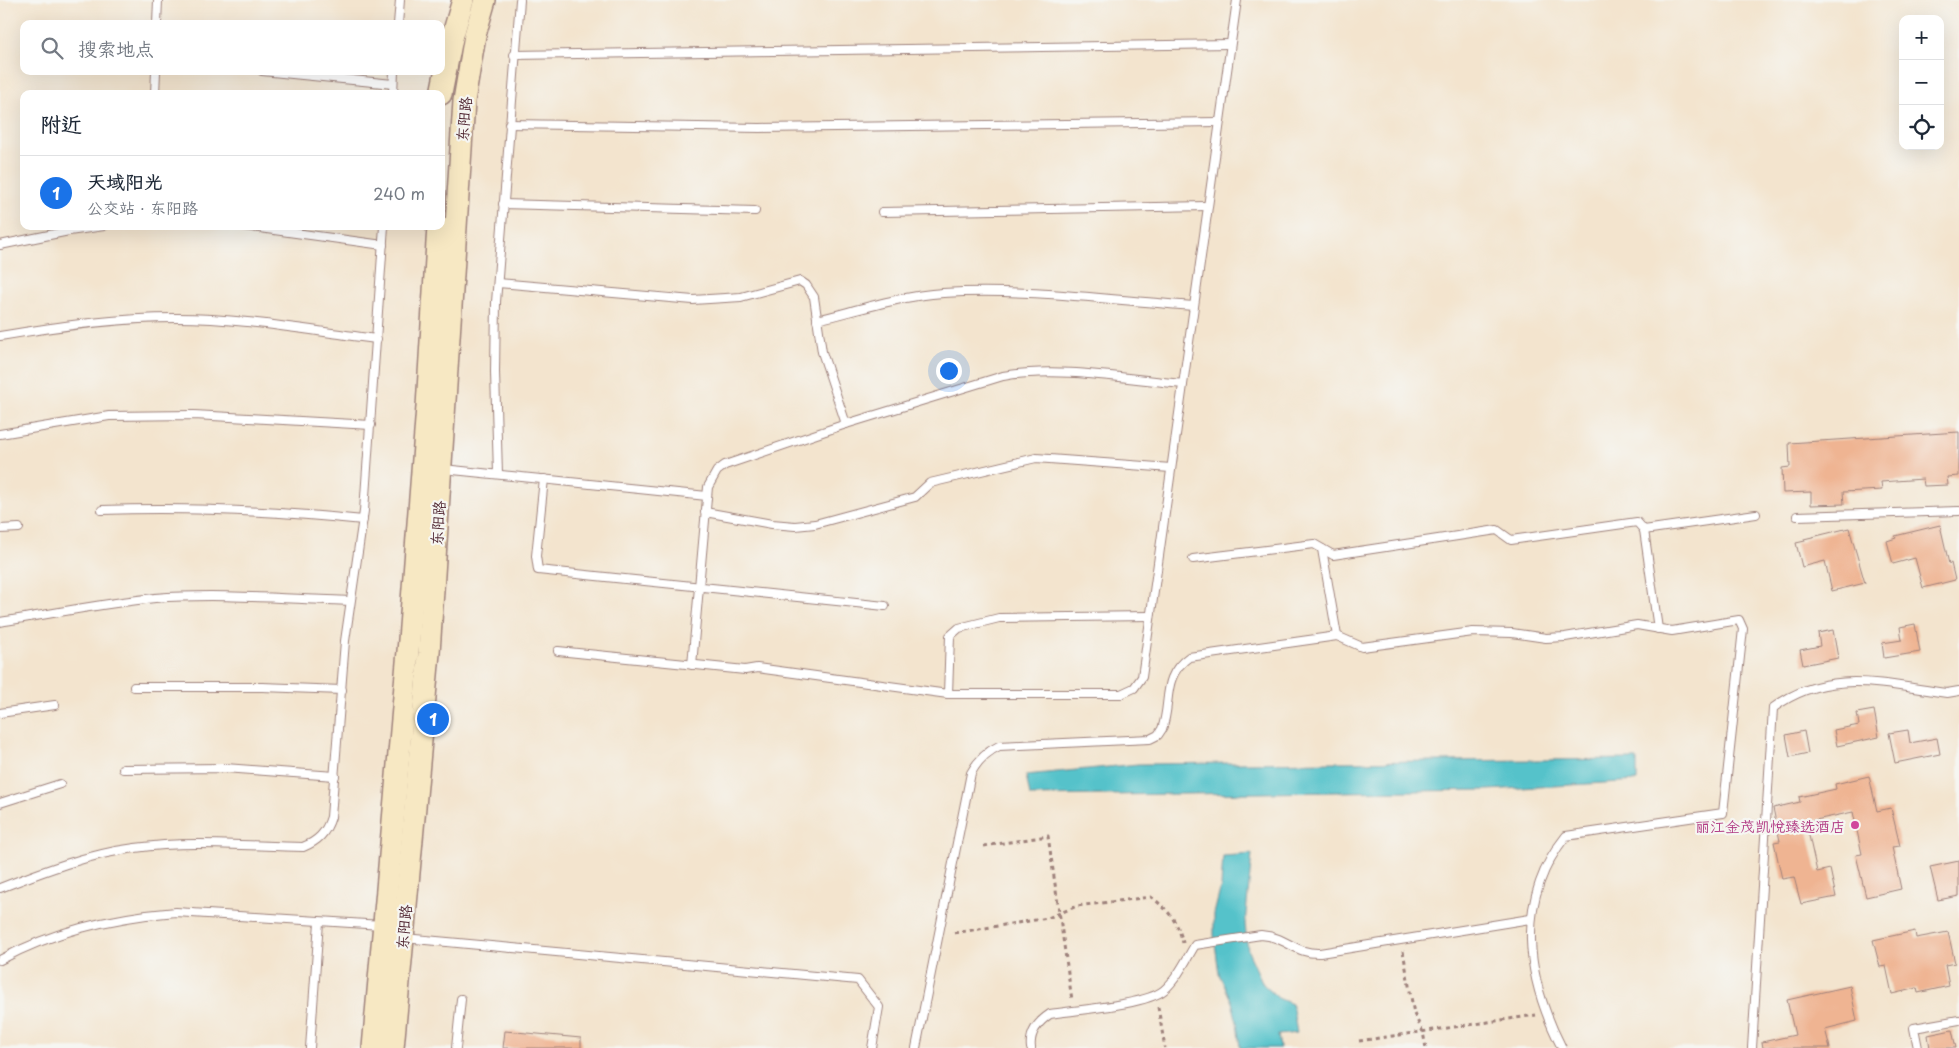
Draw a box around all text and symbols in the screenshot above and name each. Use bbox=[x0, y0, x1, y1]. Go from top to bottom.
map controls bbox=[1899, 15, 1944, 150]
button: + bbox=[1899, 15, 1944, 60]
search box bbox=[20, 20, 445, 75]
icon: search bbox=[38, 34, 66, 62]
text: 搜索地点 bbox=[78, 34, 154, 62]
button: − bbox=[1899, 60, 1944, 105]
street label: 东阳路 bbox=[450, 96, 476, 142]
button: locate bbox=[1899, 105, 1944, 150]
text: 附近 bbox=[40, 107, 82, 139]
text: 天域阳光 bbox=[87, 167, 163, 195]
text: 1 bbox=[52, 181, 60, 205]
text: 240 m bbox=[373, 181, 425, 205]
text: 公交站 · 东阳路 bbox=[87, 195, 198, 219]
your location bbox=[936, 358, 962, 384]
street label: 东阳路 bbox=[424, 500, 450, 546]
pin: 1 bbox=[417, 700, 449, 738]
place label: 丽江金茂凯悦臻选酒店 bbox=[1695, 814, 1845, 837]
marker: 丽江金茂凯悦臻选酒店 bbox=[1849, 819, 1861, 831]
street label: 东阳路 bbox=[390, 904, 416, 950]

